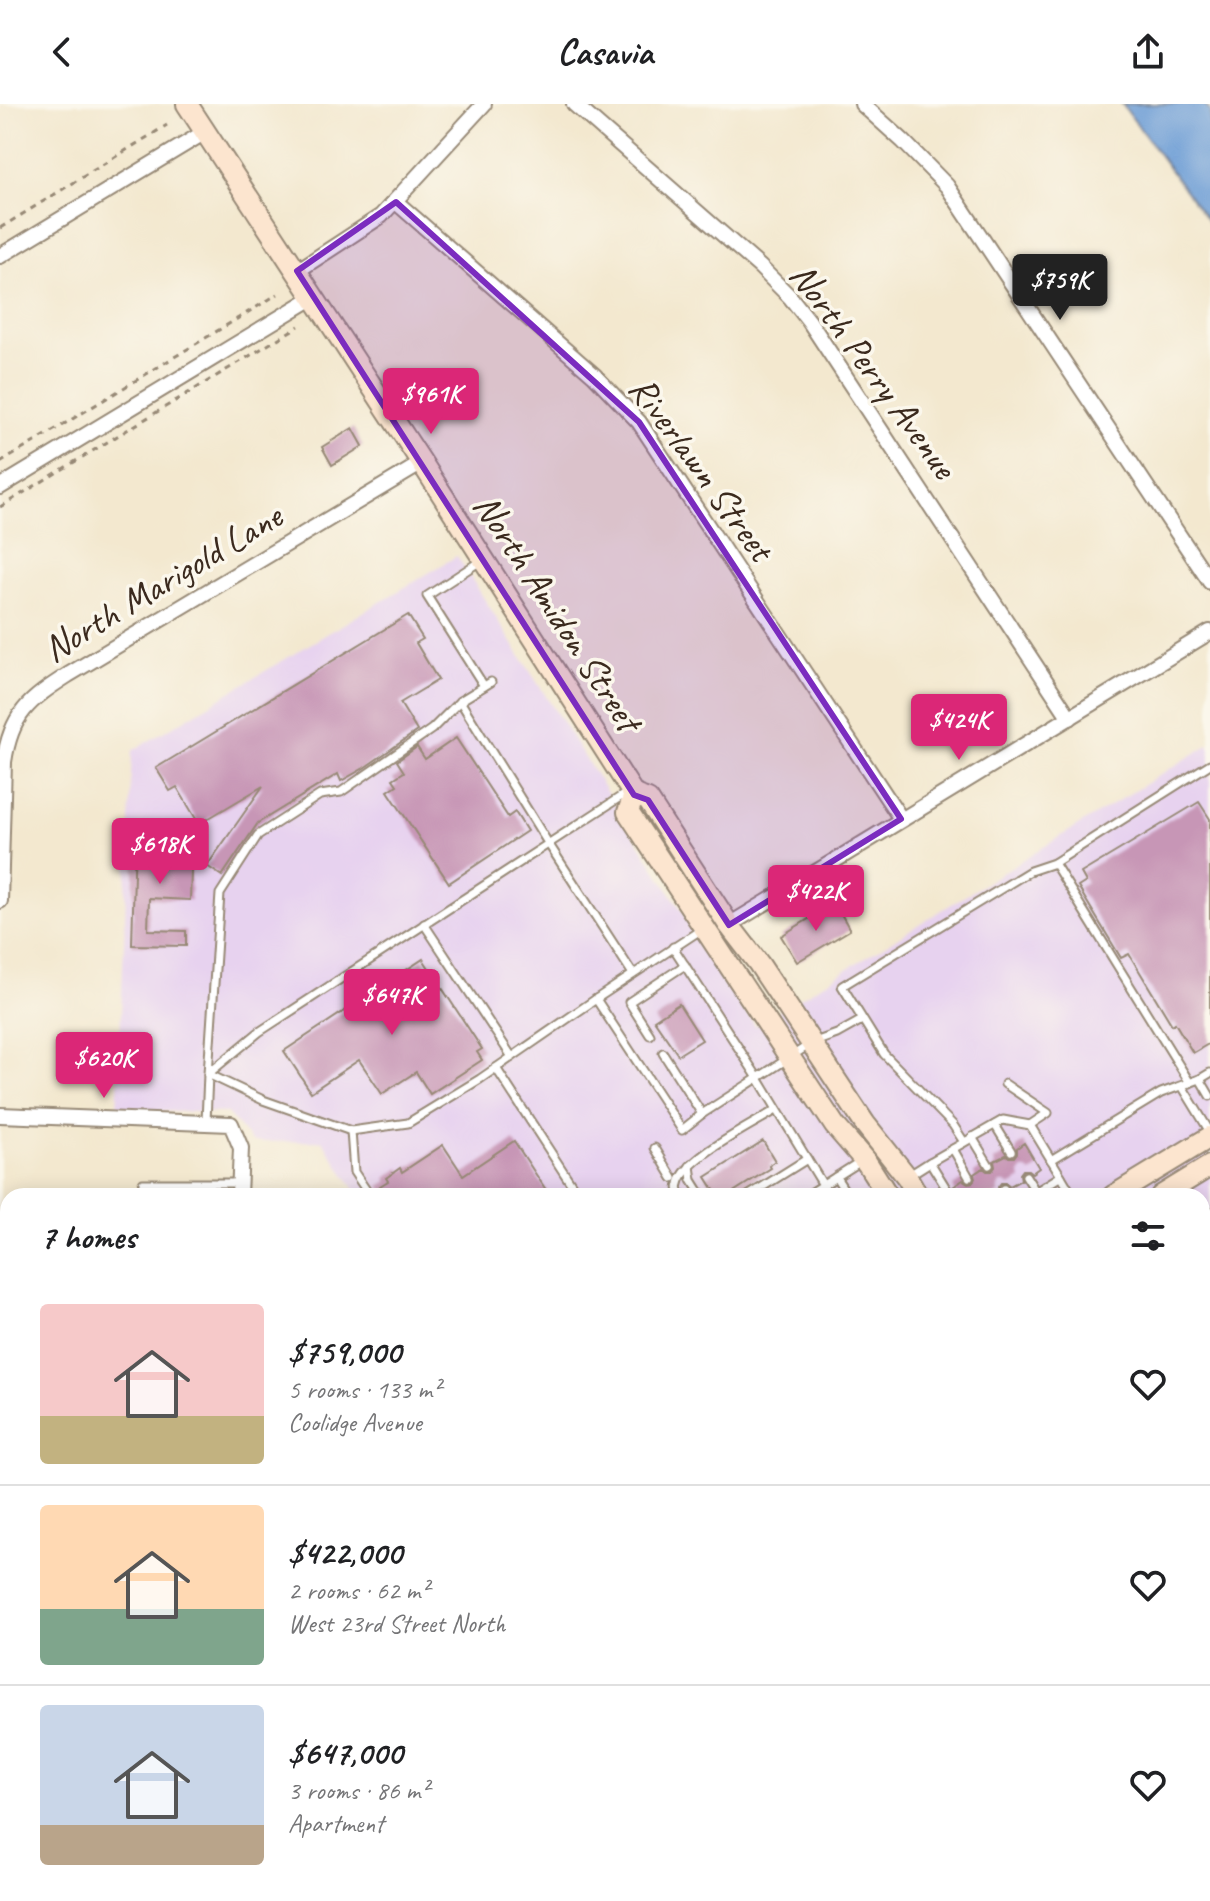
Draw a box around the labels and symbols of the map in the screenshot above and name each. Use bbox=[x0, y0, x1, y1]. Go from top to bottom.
street label: North Perry Avenue bbox=[780, 253, 969, 489]
pin: $759K bbox=[1004, 254, 1116, 322]
street label: Riverlawn Street bbox=[619, 367, 786, 572]
pin: $961K bbox=[375, 368, 487, 436]
street label: North Amidon Street bbox=[463, 485, 655, 744]
street label: North Marigold Lane bbox=[34, 491, 293, 672]
pin: $424K bbox=[903, 694, 1015, 762]
pin: $618K bbox=[104, 818, 216, 886]
pin: $422K bbox=[760, 865, 872, 933]
pin: $647K bbox=[336, 969, 448, 1037]
pin: $620K bbox=[48, 1032, 160, 1100]

